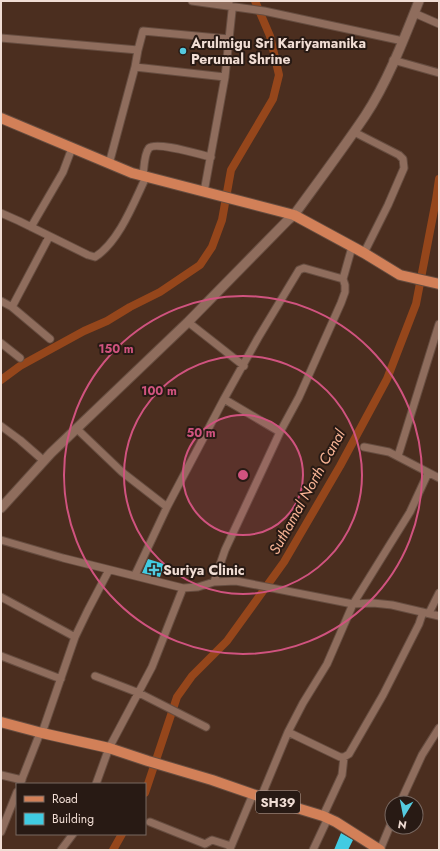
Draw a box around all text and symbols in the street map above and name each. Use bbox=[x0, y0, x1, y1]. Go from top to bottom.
place label: Arulmigu Sri Kariyamanika Perumal Shrine bbox=[190, 33, 366, 69]
marker: Arulmigu Sri Kariyamanika Perumal Shrine bbox=[178, 46, 188, 56]
text: 150 m bbox=[98, 340, 134, 358]
text: 100 m bbox=[141, 382, 177, 400]
text: 50 m bbox=[186, 424, 216, 442]
water label: Suthamal North Canal bbox=[263, 425, 351, 559]
centre of rings bbox=[236, 468, 250, 482]
place label: Suriya Clinic bbox=[163, 560, 245, 580]
marker: Suriya Clinic bbox=[148, 564, 160, 576]
legend bbox=[16, 783, 146, 835]
text: Road bbox=[52, 790, 78, 808]
road number: SH39 bbox=[256, 791, 300, 813]
north arrow bbox=[384, 795, 424, 835]
text: Building bbox=[52, 810, 94, 828]
text: N bbox=[397, 816, 408, 833]

